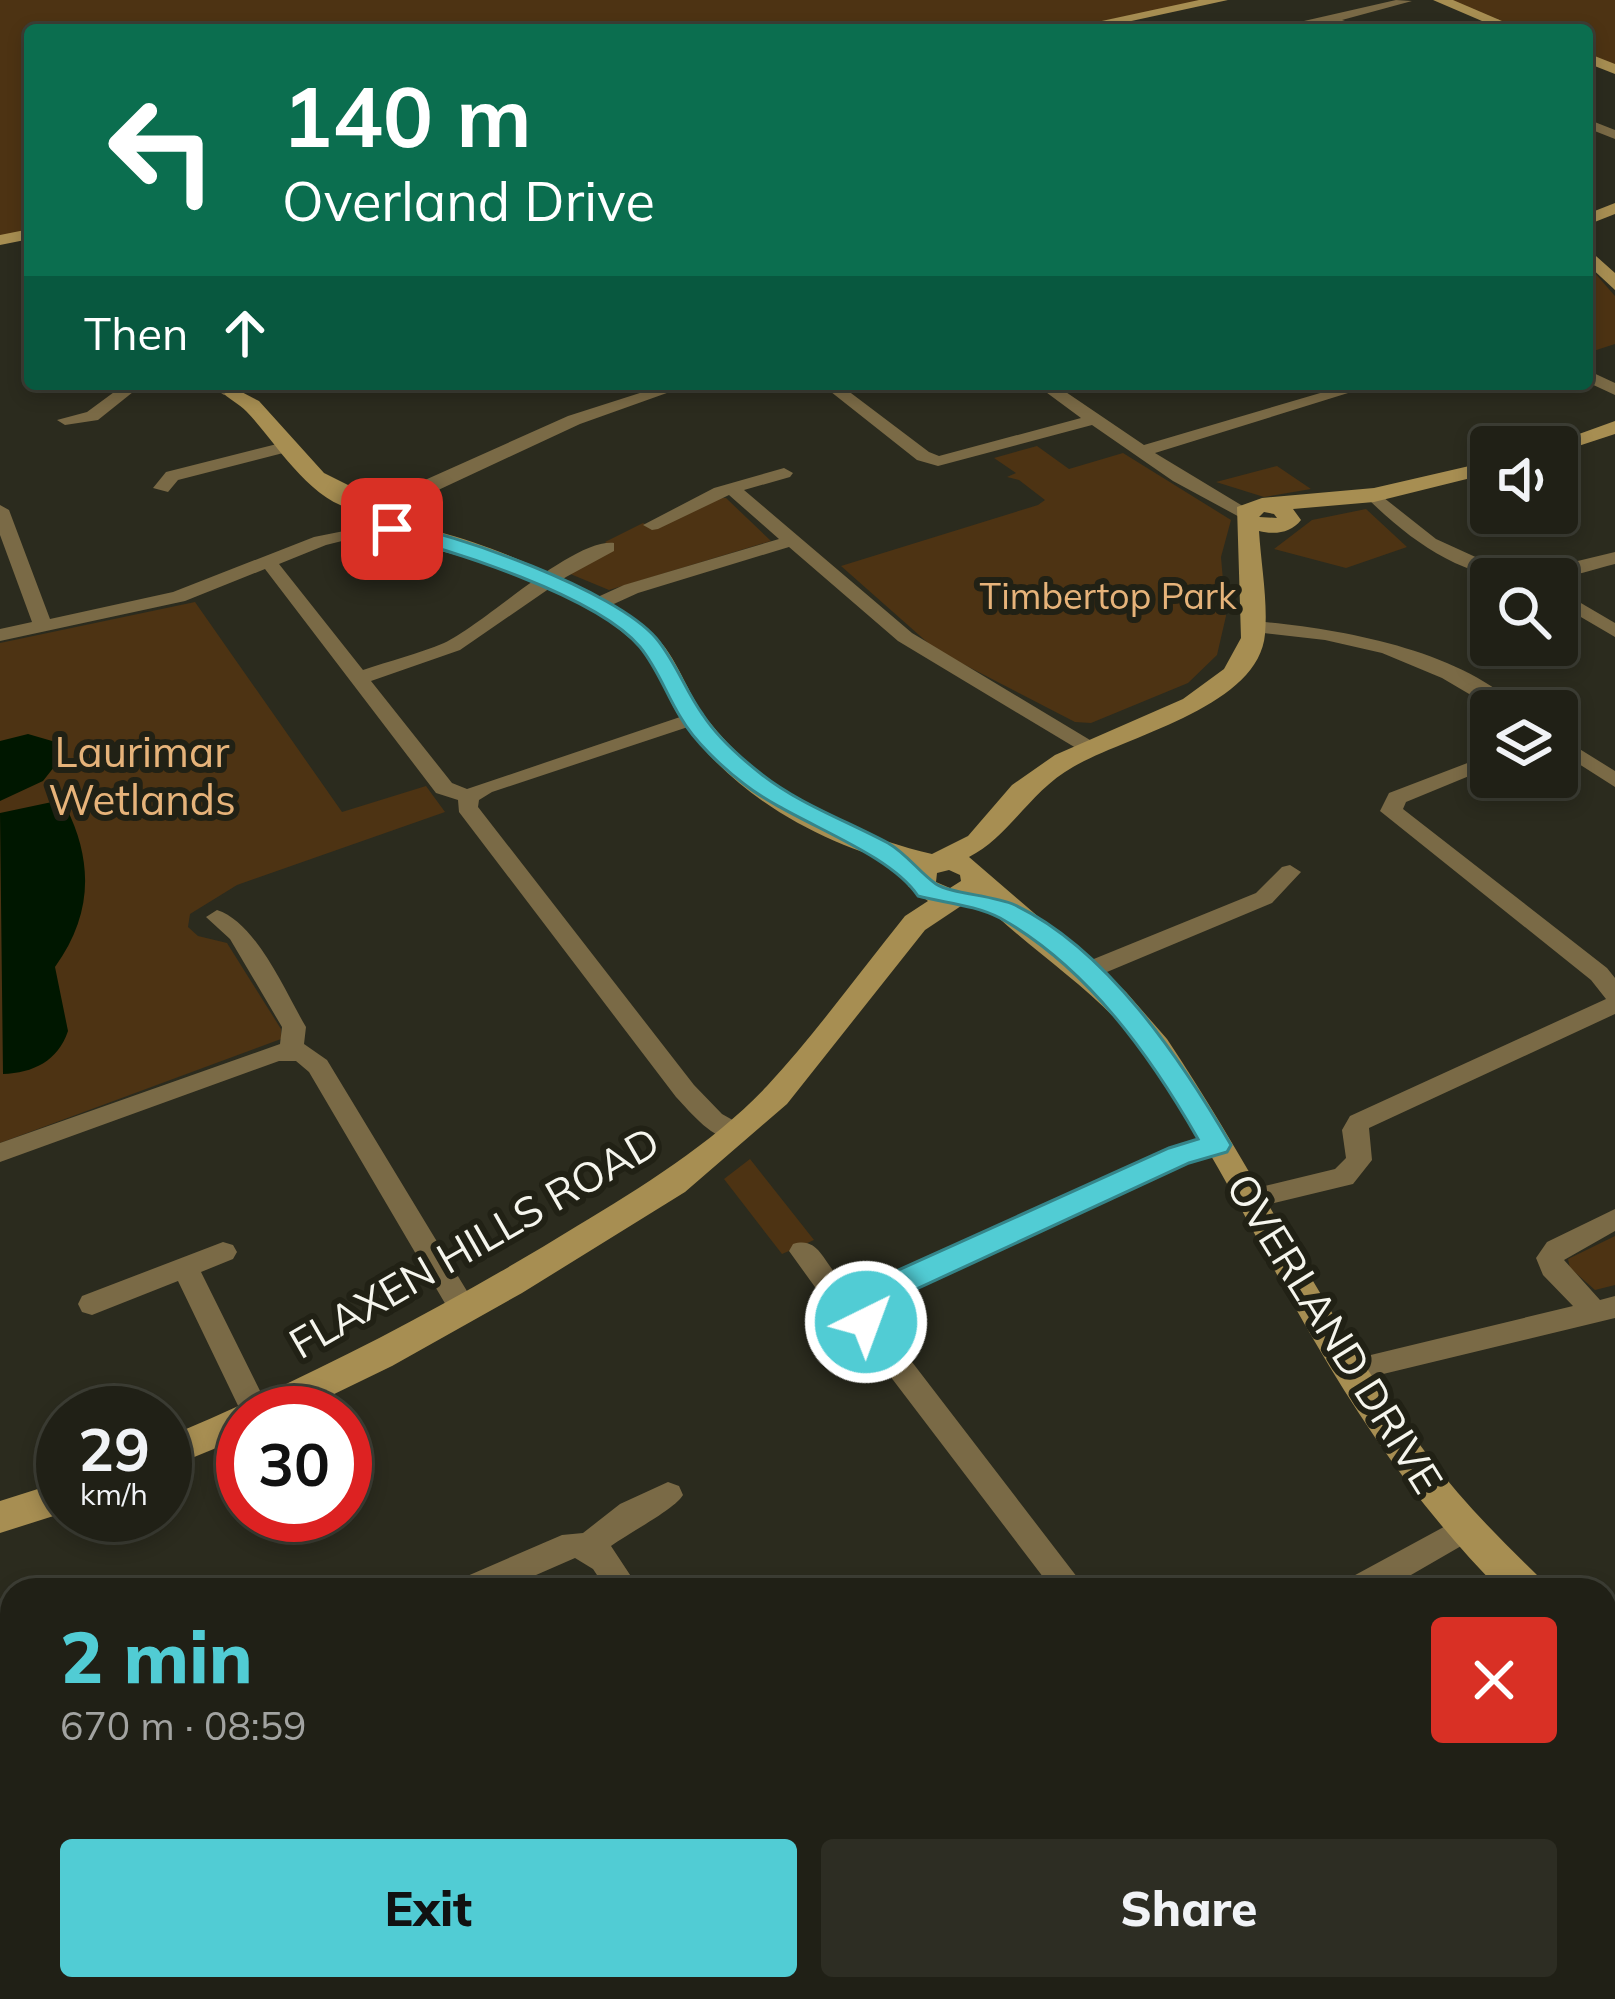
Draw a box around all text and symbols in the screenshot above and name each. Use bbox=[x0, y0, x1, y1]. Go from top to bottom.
text: 140 m bbox=[282, 63, 532, 168]
icon: left bbox=[84, 72, 240, 228]
text: Overland Drive bbox=[282, 167, 655, 235]
icon: ahead bbox=[212, 300, 278, 366]
text: Then bbox=[84, 305, 188, 361]
map controls bbox=[1470, 426, 1578, 798]
button: sound bbox=[1470, 426, 1578, 534]
pin bbox=[341, 478, 443, 580]
icon: arrive bbox=[359, 496, 425, 562]
button: search bbox=[1470, 558, 1578, 666]
park label: Timbertop Park bbox=[980, 573, 1237, 618]
button: layers bbox=[1470, 690, 1578, 798]
park label: Laurimar Wetlands bbox=[48, 725, 236, 826]
street label: FLAXEN HILLS ROAD bbox=[280, 1114, 668, 1370]
street label: OVERLAND DRIVE bbox=[1215, 1163, 1455, 1503]
position arrow bbox=[803, 1259, 929, 1385]
speed limit sign: 30 bbox=[216, 1386, 372, 1542]
text: 29 bbox=[78, 1411, 150, 1486]
text: km/h bbox=[80, 1475, 148, 1513]
text: 2 min bbox=[60, 1611, 253, 1701]
button: close bbox=[1431, 1617, 1557, 1743]
text: 670 m · 08:59 bbox=[60, 1701, 306, 1750]
button: Exit bbox=[60, 1839, 797, 1977]
button: Share bbox=[821, 1839, 1557, 1977]

